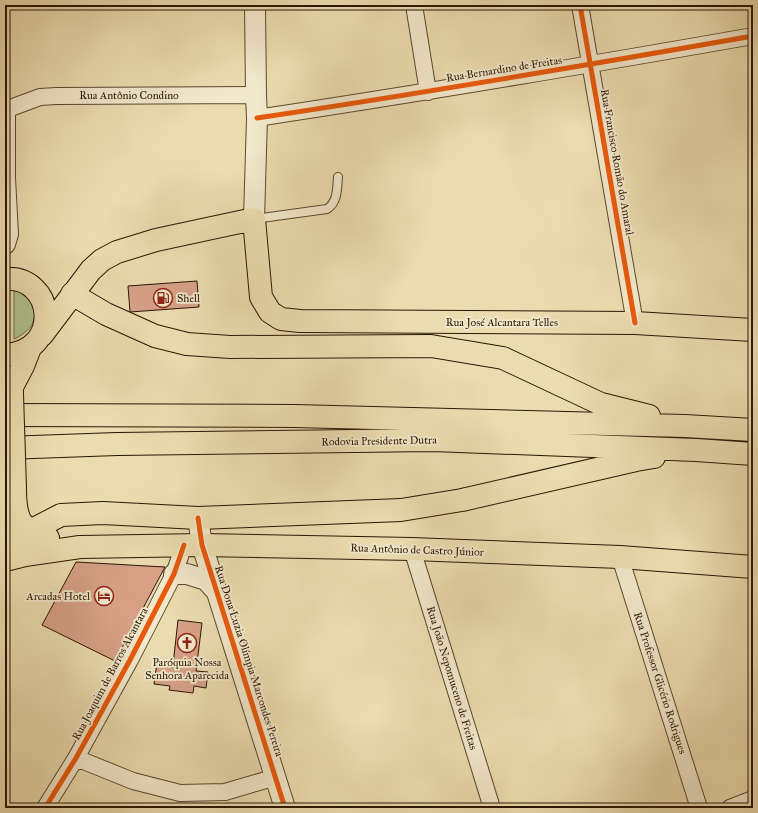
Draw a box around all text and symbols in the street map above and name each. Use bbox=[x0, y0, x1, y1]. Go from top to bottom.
street label: Rua Bernardino de Freitas bbox=[445, 53, 563, 85]
street label: Rua Francisco Romão do Amaral bbox=[598, 88, 636, 236]
street label: Rua Antônio Condino bbox=[79, 89, 179, 102]
fuel station icon: Shell bbox=[152, 287, 174, 309]
place label: Shell bbox=[177, 292, 200, 305]
street label: Rua José Alcantara Telles bbox=[446, 316, 558, 330]
street label: Rodovia Presidente Dutra bbox=[321, 433, 437, 449]
street label: Rua Antônio de Castro Júnior bbox=[350, 541, 485, 560]
street label: Rua Dona Luzia Olímpia Marcondes Pereira bbox=[212, 564, 286, 758]
hotel icon: Arcadas Hotel bbox=[93, 585, 115, 607]
place label: Arcadas Hotel bbox=[25, 590, 90, 603]
street label: Rua Joaquim de Barros Alcantara bbox=[69, 605, 152, 743]
street label: Rua João Nepomuceno de Freitas bbox=[423, 605, 480, 752]
street label: Rua Professor Glicério Rodrigues bbox=[631, 610, 689, 756]
church icon: Paróquia Nossa Senhora Aparecida bbox=[176, 632, 198, 654]
place label: Paróquia Nossa Senhora Aparecida bbox=[145, 656, 229, 682]

